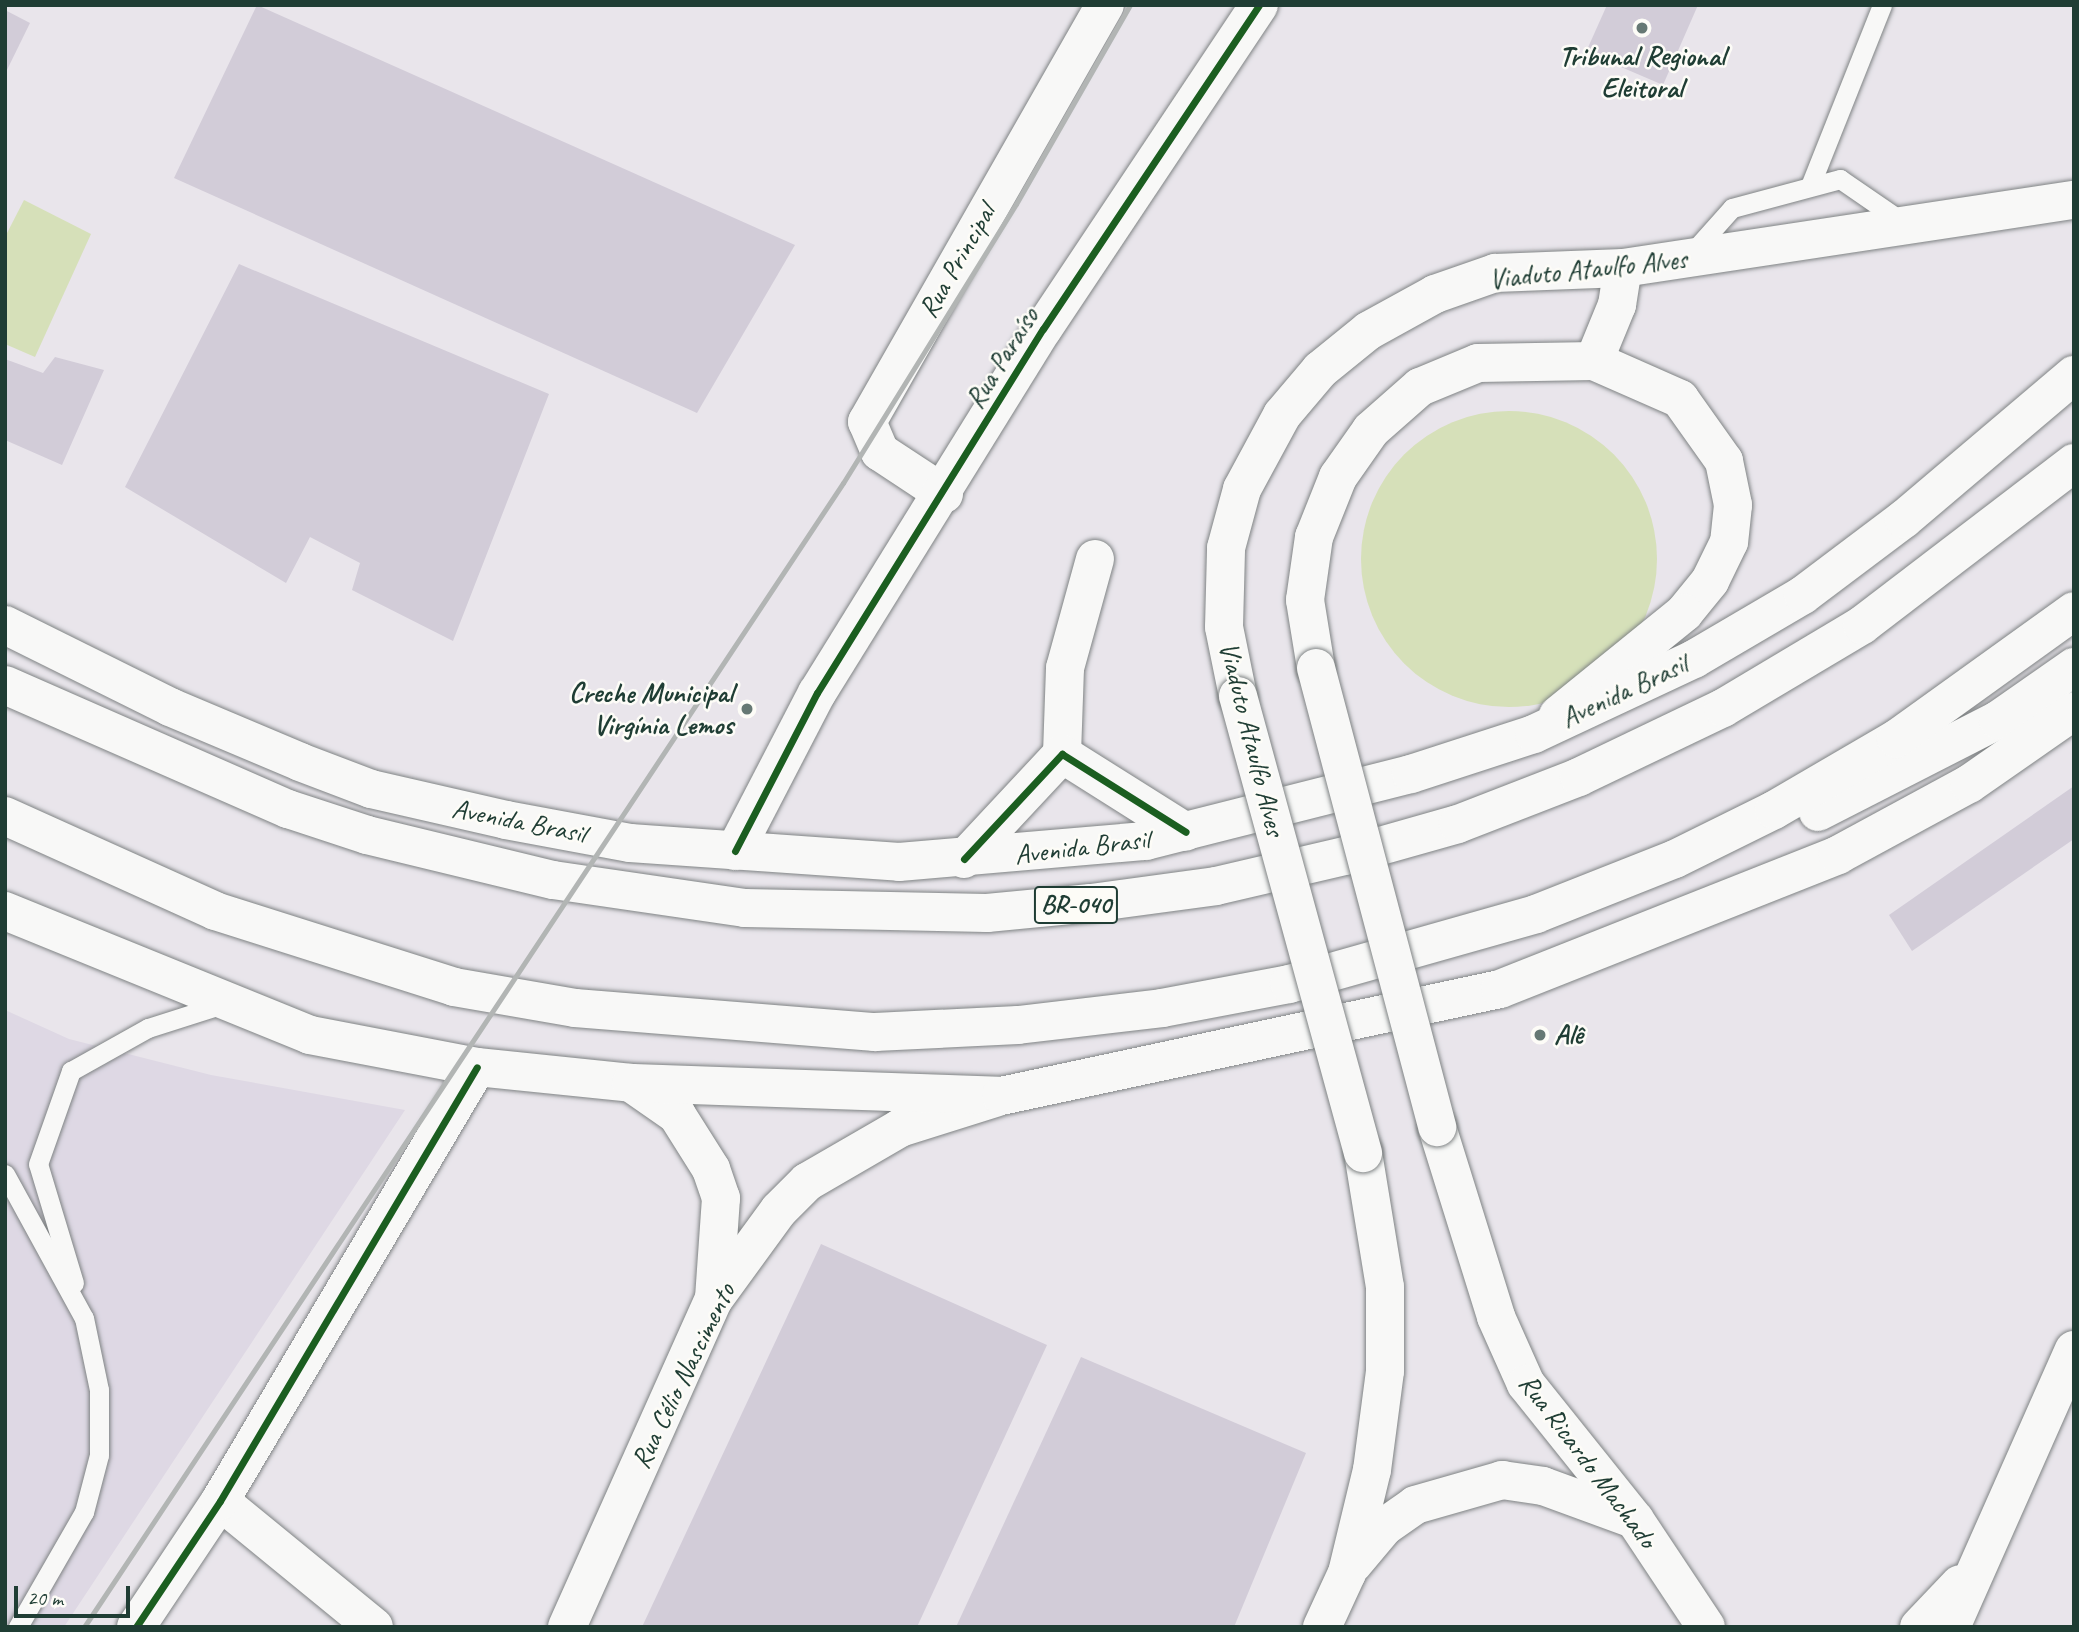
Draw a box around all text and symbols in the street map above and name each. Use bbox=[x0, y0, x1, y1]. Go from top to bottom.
marker: Tribunal Regional Eleitoral bbox=[1634, 20, 1650, 36]
place label: Tribunal Regional Eleitoral bbox=[1559, 39, 1725, 105]
street label: Rua Principal bbox=[911, 198, 1003, 324]
street label: Viaduto Ataulfo Alves bbox=[1487, 242, 1689, 296]
street label: Rua Paraíso bbox=[958, 301, 1046, 415]
street label: Viaduto Ataulfo Alves bbox=[1212, 638, 1292, 840]
street label: Avenida Brasil bbox=[1555, 647, 1693, 735]
place label: Creche Municipal Virgínia Lemos bbox=[569, 676, 733, 742]
marker: Creche Municipal Virgínia Lemos bbox=[739, 701, 755, 717]
street label: Avenida Brasil bbox=[449, 792, 589, 850]
street label: Avenida Brasil bbox=[1013, 822, 1151, 872]
road number: BR-040 bbox=[1032, 882, 1120, 928]
place label: Alê bbox=[1554, 1018, 1582, 1052]
marker: Alê bbox=[1532, 1027, 1548, 1043]
street label: Rua Célio Nascimento bbox=[624, 1278, 742, 1474]
street label: Rua Ricardo Machado bbox=[1512, 1367, 1664, 1555]
scale bar bbox=[18, 1572, 133, 1616]
text: 20 m bbox=[27, 1585, 63, 1611]

